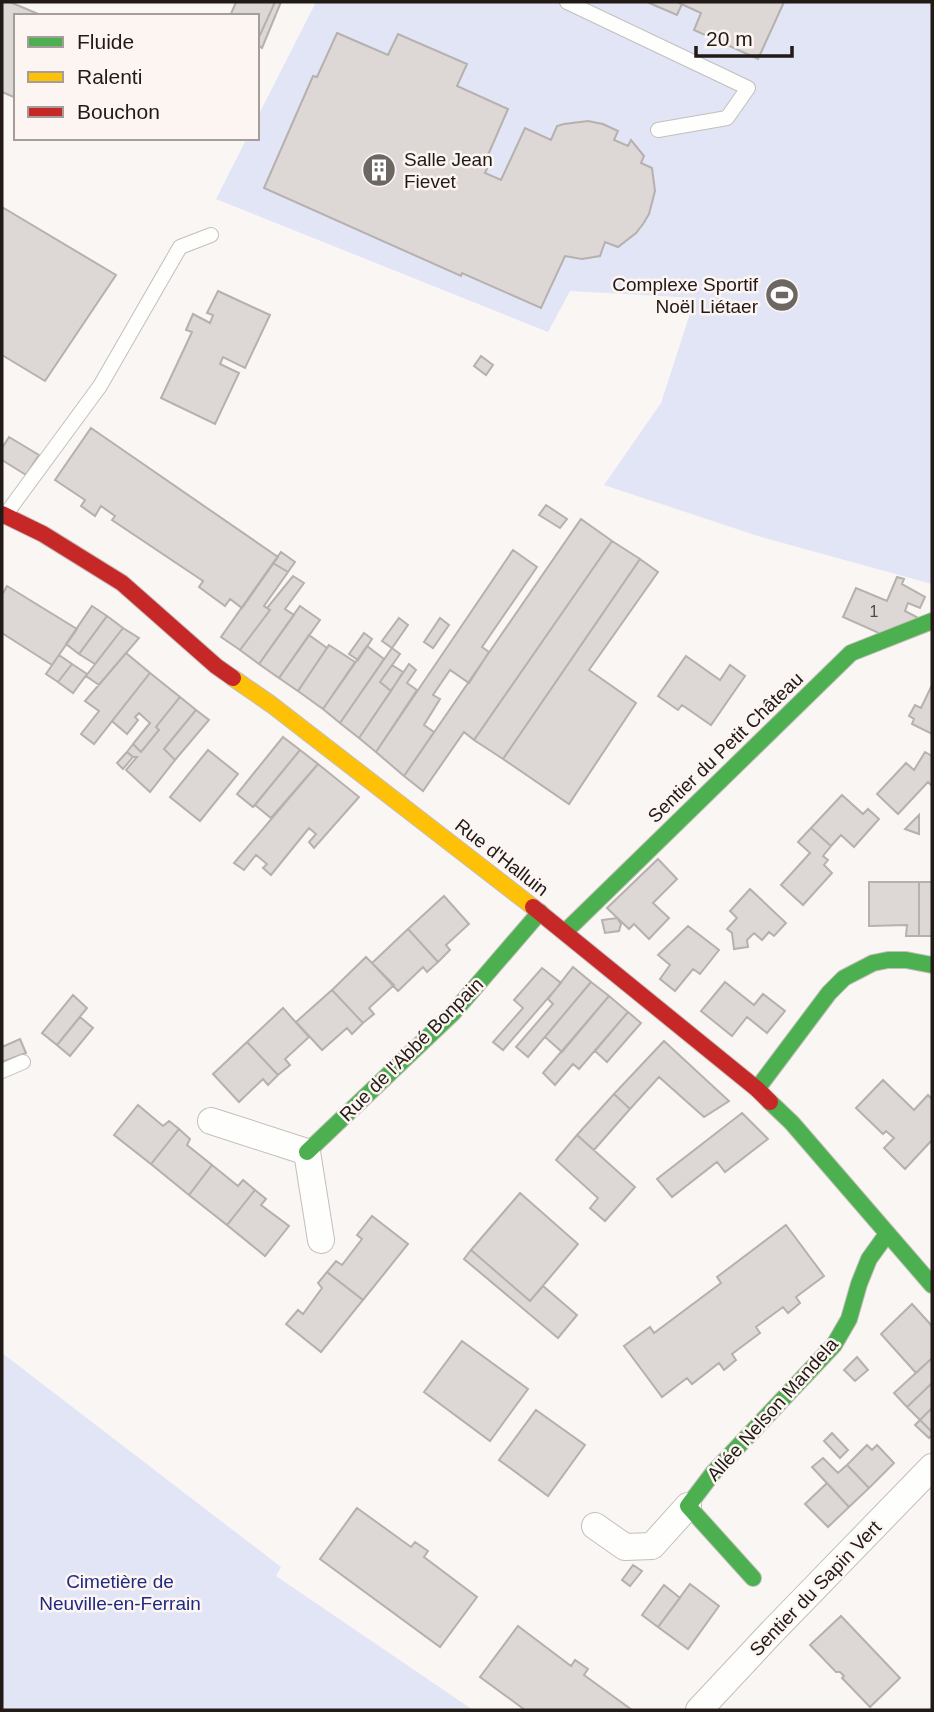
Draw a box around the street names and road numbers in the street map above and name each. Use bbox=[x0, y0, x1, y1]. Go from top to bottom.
street label: Sentier du Petit Château bbox=[644, 668, 807, 827]
street label: Rue d'Halluin bbox=[451, 815, 552, 900]
street label: Rue de l'Abbé Bonpain bbox=[335, 973, 487, 1125]
street label: Allée Nelson Mandela bbox=[703, 1333, 842, 1485]
street label: Sentier du Sapin Vert bbox=[745, 1516, 886, 1660]

